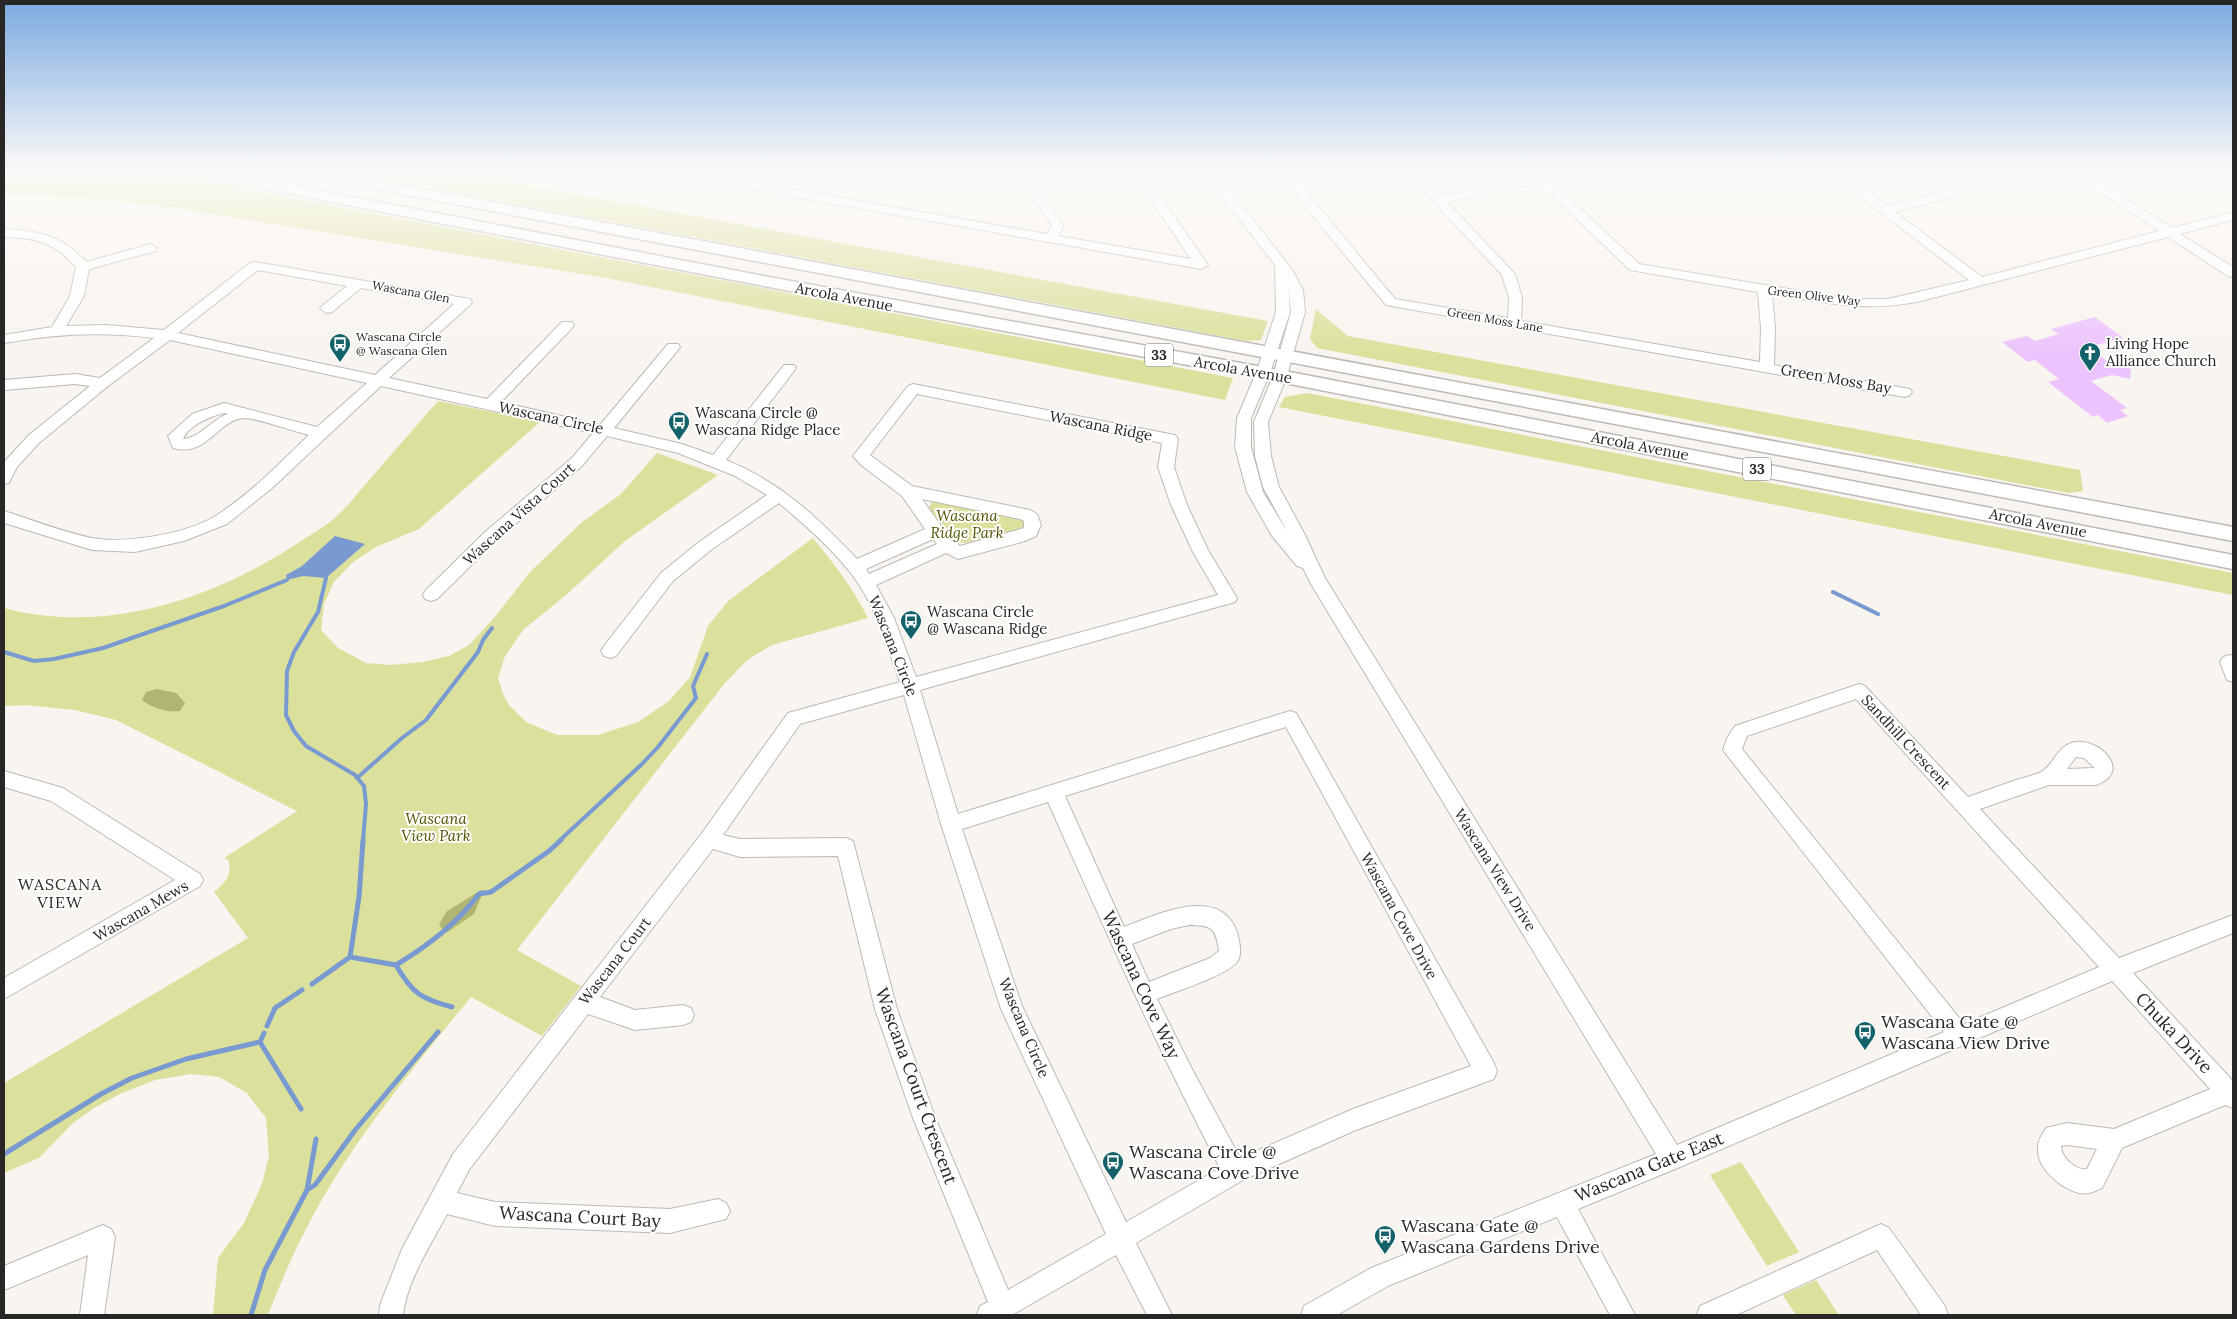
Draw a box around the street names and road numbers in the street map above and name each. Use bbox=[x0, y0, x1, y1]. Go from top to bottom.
street label: Wascana Glen bbox=[371, 277, 451, 306]
street label: Arcola Avenue bbox=[793, 278, 895, 315]
street label: Green Olive Way bbox=[1767, 282, 1862, 309]
street label: Green Moss Lane bbox=[1446, 304, 1545, 335]
road number: 33 bbox=[1145, 344, 1173, 366]
street label: Arcola Avenue bbox=[1192, 351, 1294, 387]
street label: Green Moss Bay bbox=[1779, 359, 1893, 398]
street label: Wascana Circle bbox=[497, 397, 605, 438]
street label: Wascana Ridge bbox=[1048, 406, 1154, 445]
street label: Arcola Avenue bbox=[1589, 427, 1691, 464]
street label: Wascana Vista Court bbox=[459, 458, 579, 569]
road number: 33 bbox=[1743, 458, 1771, 480]
street label: Arcola Avenue bbox=[1987, 504, 2089, 541]
street label: Wascana Circle bbox=[865, 593, 922, 699]
street label: Sandhill Crescent bbox=[1858, 690, 1955, 793]
street label: Wascana View Drive bbox=[1450, 805, 1541, 934]
street label: Wascana Cove Drive bbox=[1357, 849, 1442, 982]
street label: Wascana Mews bbox=[90, 876, 192, 945]
street label: Wascana Cove Way bbox=[1097, 907, 1186, 1063]
street label: Wascana Court bbox=[574, 913, 655, 1008]
street label: Wascana Circle bbox=[995, 975, 1054, 1081]
street label: Wascana Court Crescent bbox=[870, 984, 963, 1187]
street label: Chuka Drive bbox=[2131, 987, 2218, 1078]
street label: Wascana Gate East bbox=[1571, 1126, 1727, 1207]
street label: Wascana Court Bay bbox=[499, 1201, 662, 1232]

